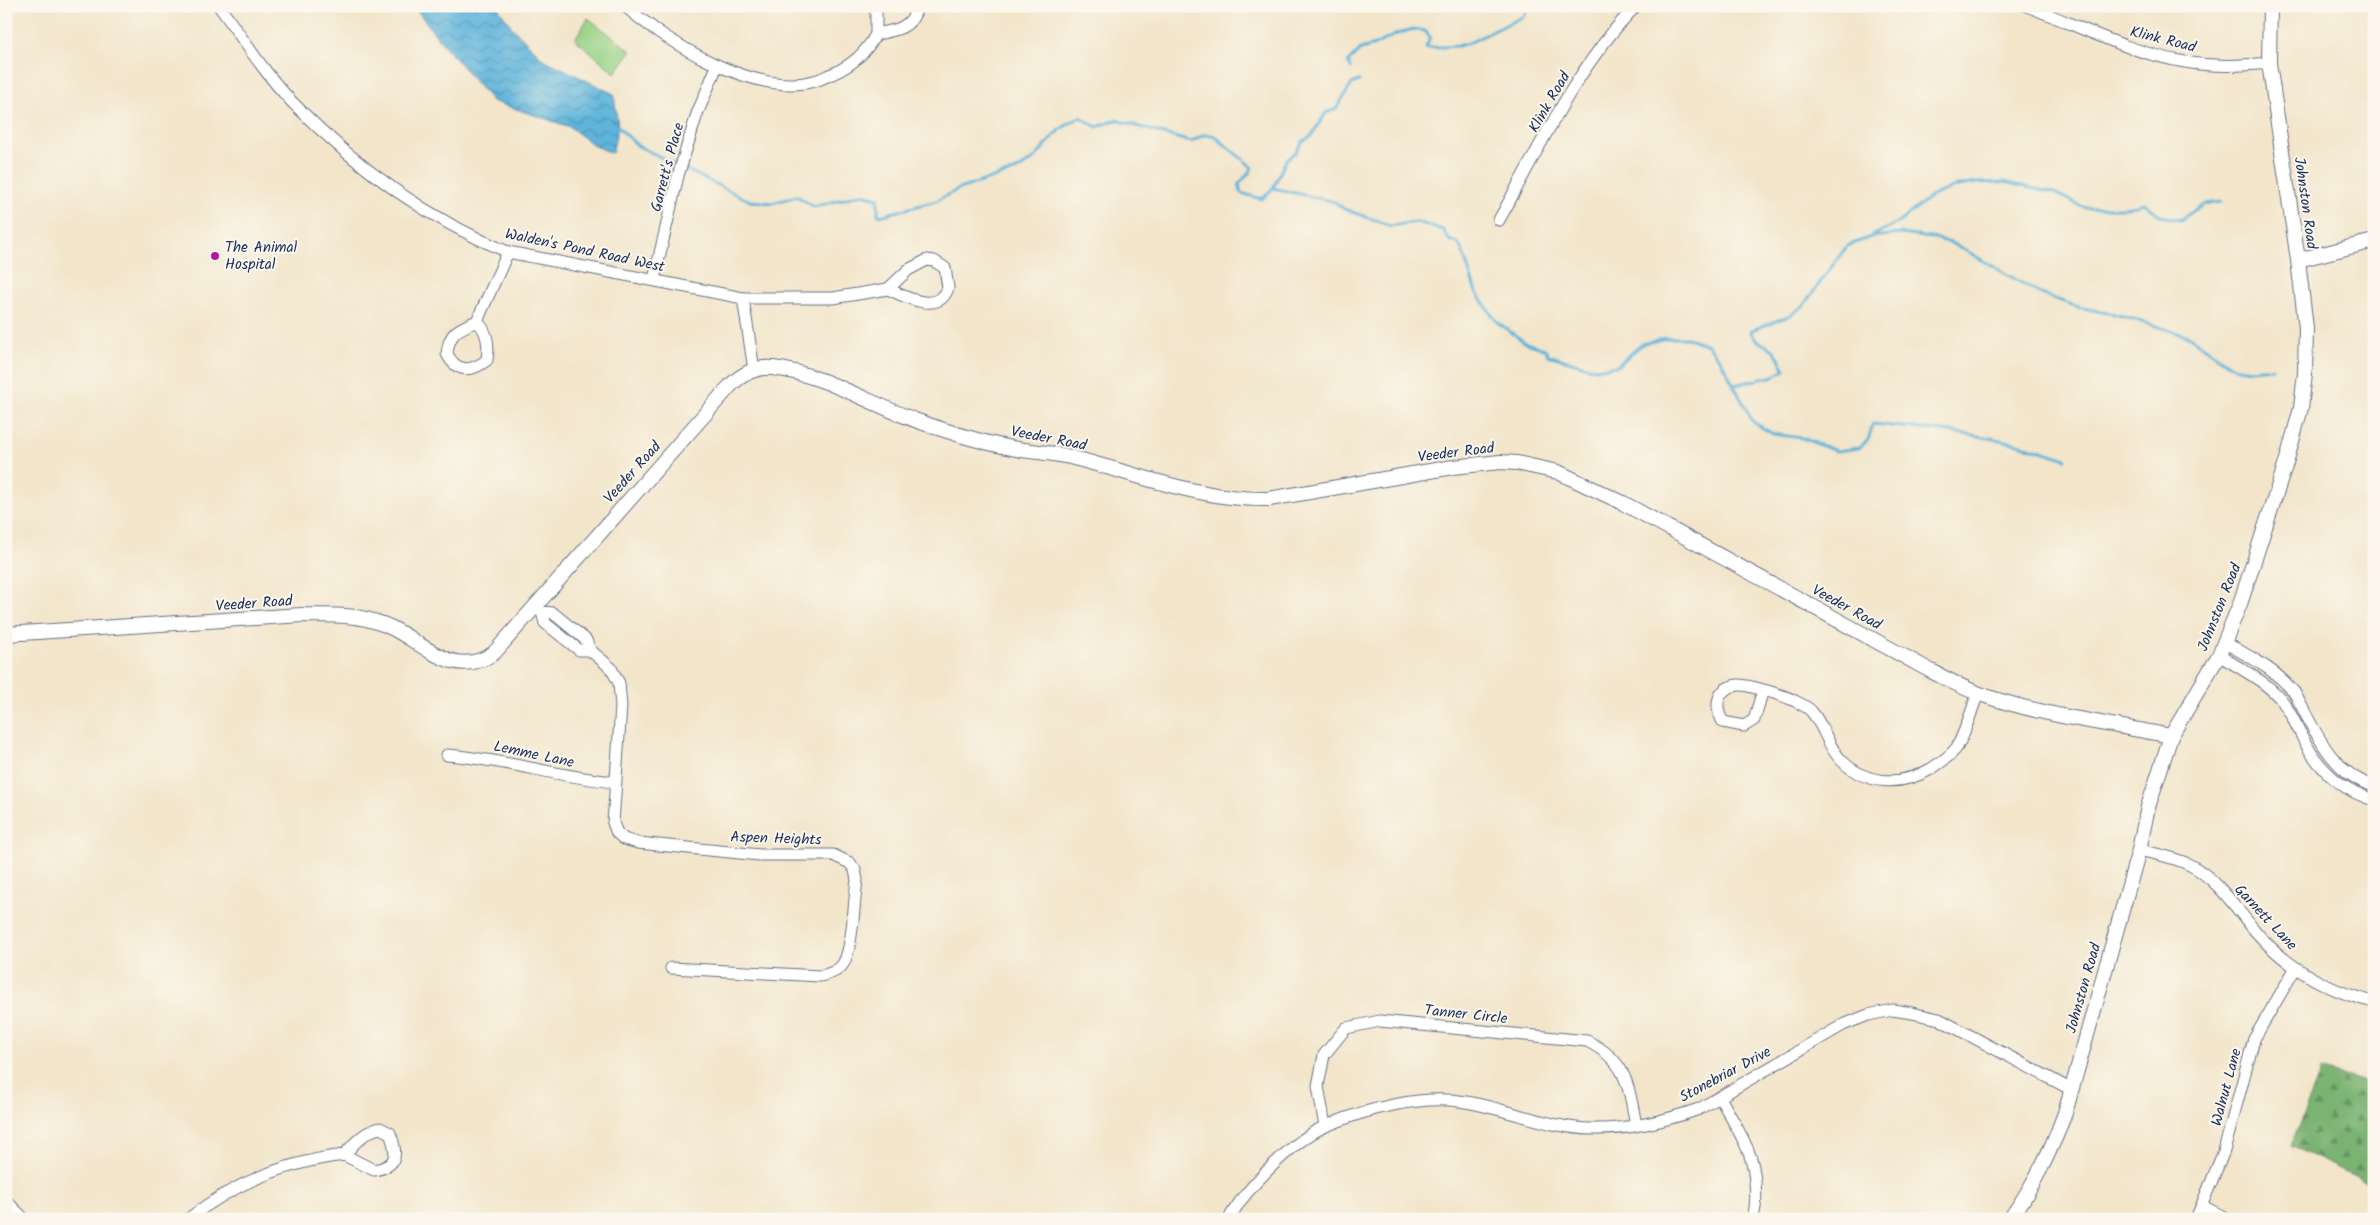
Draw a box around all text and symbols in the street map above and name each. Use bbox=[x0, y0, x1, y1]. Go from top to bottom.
street label: Klink Road bbox=[2127, 20, 2199, 60]
street label: Klink Road bbox=[1523, 67, 1577, 138]
street label: Garrett's Place bbox=[645, 120, 691, 214]
street label: Johnston Road bbox=[2287, 155, 2323, 251]
street label: Walden's Pond Road West bbox=[503, 222, 667, 280]
place label: The Animal Hospital bbox=[225, 236, 297, 277]
marker: The Animal Hospital bbox=[209, 250, 221, 262]
street label: Veeder Road bbox=[1009, 420, 1089, 458]
street label: Veeder Road bbox=[598, 436, 668, 509]
street label: Veeder Road bbox=[1417, 436, 1496, 470]
street label: Johnston Road bbox=[2191, 559, 2249, 655]
street label: Veeder Road bbox=[1807, 579, 1886, 637]
street label: Veeder Road bbox=[215, 589, 294, 619]
street label: Lemme Lane bbox=[491, 735, 576, 775]
street label: Aspen Heights bbox=[730, 825, 823, 853]
street label: Garnett Lane bbox=[2228, 879, 2303, 957]
street label: Johnston Road bbox=[2060, 940, 2108, 1036]
street label: Tanner Circle bbox=[1423, 999, 1509, 1031]
street label: Stonebriar Drive bbox=[1675, 1040, 1776, 1109]
street label: Walnut Lane bbox=[2205, 1046, 2249, 1129]

